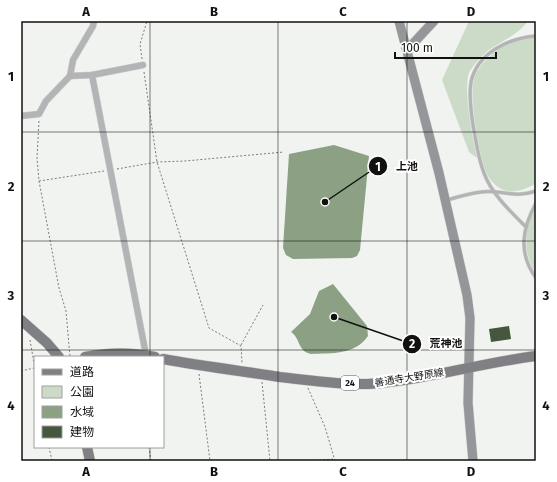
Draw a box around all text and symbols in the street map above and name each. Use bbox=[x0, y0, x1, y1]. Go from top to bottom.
text: A bbox=[81, 4, 90, 19]
text: B bbox=[210, 4, 218, 19]
text: C bbox=[339, 4, 347, 19]
text: D bbox=[467, 4, 476, 19]
scale bar bbox=[395, 34, 496, 60]
text: 100 m bbox=[401, 41, 433, 55]
text: 1 bbox=[8, 69, 14, 84]
text: 1 bbox=[543, 69, 549, 84]
callout: 上池 bbox=[368, 155, 426, 178]
text: 1 bbox=[375, 160, 381, 174]
text: 上池 bbox=[396, 160, 418, 173]
text: 2 bbox=[8, 179, 15, 194]
text: 2 bbox=[543, 179, 550, 194]
text: 3 bbox=[7, 288, 15, 303]
text: 3 bbox=[542, 288, 550, 303]
callout: 荒神池 bbox=[402, 332, 471, 355]
text: 2 bbox=[409, 337, 415, 351]
text: 荒神池 bbox=[430, 337, 463, 350]
legend bbox=[34, 356, 164, 448]
text: 道路 bbox=[70, 365, 94, 379]
street label: 善通寺大野原線 bbox=[374, 367, 445, 389]
road number: 24 bbox=[341, 376, 359, 390]
text: 公園 bbox=[70, 385, 94, 399]
text: 4 bbox=[7, 398, 15, 413]
text: 4 bbox=[542, 398, 550, 413]
text: 水域 bbox=[70, 405, 94, 419]
text: 建物 bbox=[70, 425, 94, 439]
text: A bbox=[81, 464, 90, 479]
text: B bbox=[210, 464, 218, 479]
text: C bbox=[339, 464, 347, 479]
text: D bbox=[467, 464, 476, 479]

